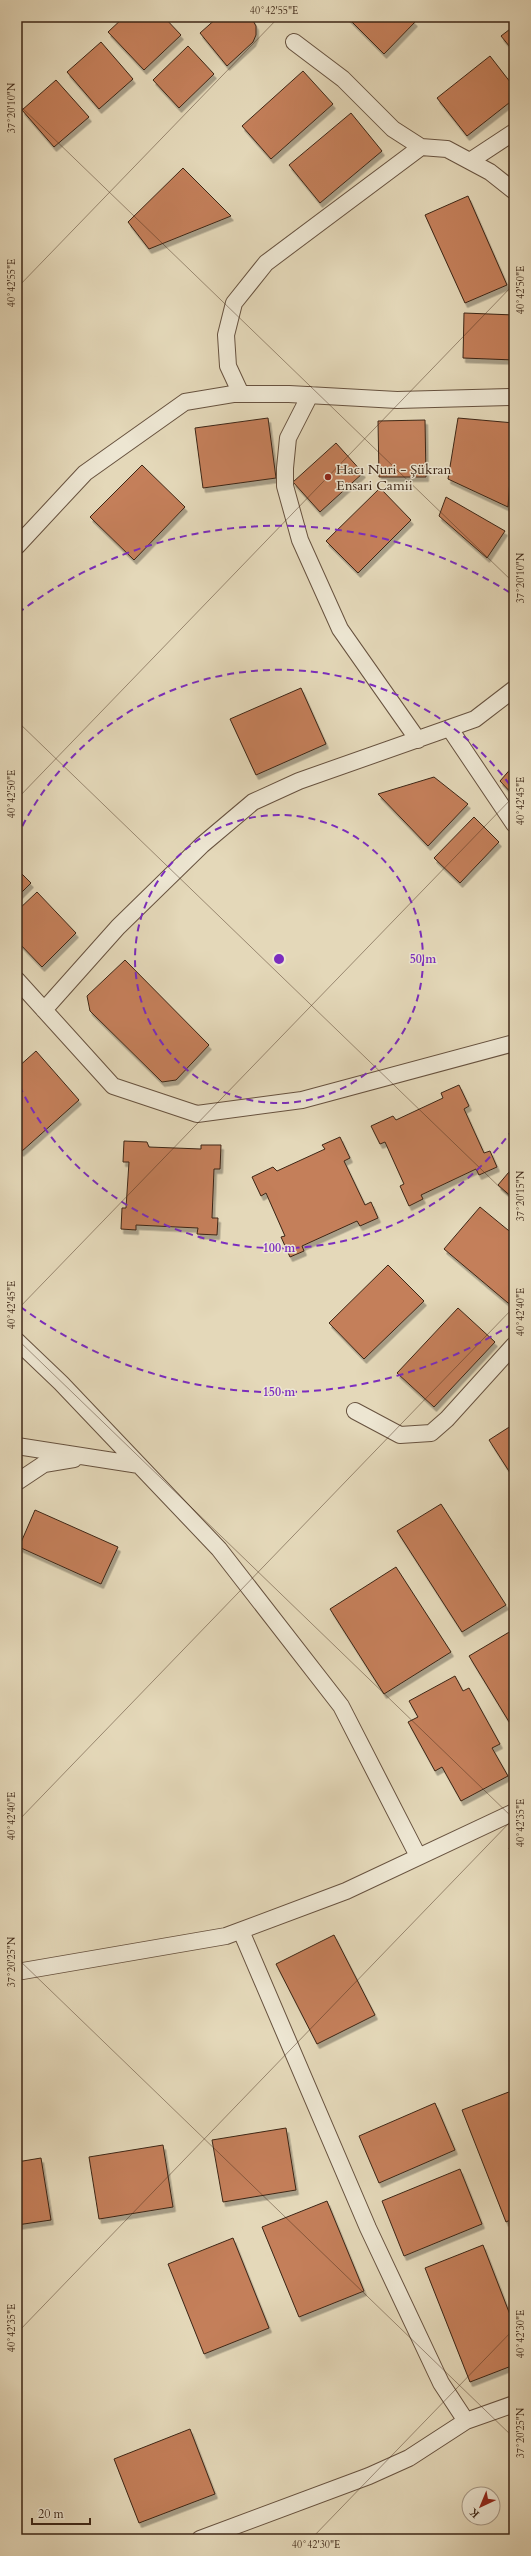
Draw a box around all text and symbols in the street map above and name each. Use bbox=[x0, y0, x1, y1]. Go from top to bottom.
text: 40°42'55"E bbox=[250, 4, 298, 18]
text: 37°20'10"N bbox=[5, 82, 19, 133]
text: 40°42'55"E bbox=[5, 259, 19, 307]
text: 40°42'50"E bbox=[514, 266, 528, 314]
place label: Hacı Nuri - Şükran Ensari Camii bbox=[336, 460, 452, 495]
marker: Hacı Nuri - Şükran Ensari Camii bbox=[323, 472, 333, 482]
text: 37°20'10"N bbox=[514, 552, 528, 603]
text: 40°42'50"E bbox=[5, 770, 19, 818]
text: 40°42'45"E bbox=[514, 777, 528, 825]
text: 50 m bbox=[410, 951, 437, 967]
centre of rings bbox=[272, 952, 286, 966]
text: 37°20'15"N bbox=[514, 1170, 528, 1221]
text: 100 m bbox=[263, 1240, 296, 1256]
text: 40°42'45"E bbox=[5, 1281, 19, 1329]
text: 40°42'40"E bbox=[514, 1288, 528, 1336]
text: 150 m bbox=[263, 1384, 296, 1400]
text: 40°42'40"E bbox=[5, 1792, 19, 1840]
text: 40°42'35"E bbox=[514, 1799, 528, 1847]
text: 37°20'25"N bbox=[5, 1936, 19, 1987]
text: 40°42'35"E bbox=[5, 2304, 19, 2352]
text: 40°42'30"E bbox=[514, 2310, 528, 2358]
text: 37°20'25"N bbox=[514, 2407, 528, 2458]
north arrow bbox=[461, 2486, 501, 2526]
scale bar bbox=[32, 2500, 90, 2526]
text: K bbox=[466, 2504, 483, 2521]
text: 20 m bbox=[38, 2506, 65, 2522]
text: 40°42'30"E bbox=[292, 2538, 340, 2552]

